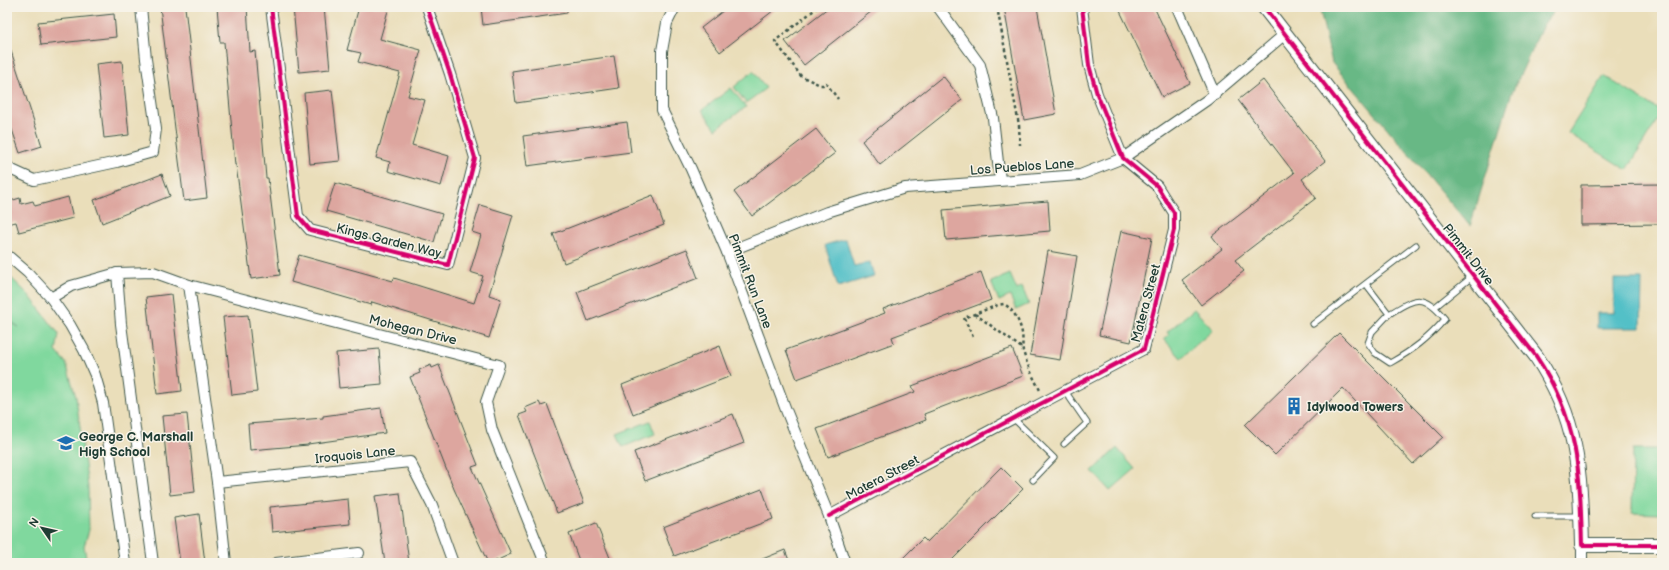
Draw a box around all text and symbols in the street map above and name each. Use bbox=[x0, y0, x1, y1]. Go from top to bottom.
street label: Los Pueblos Lane bbox=[969, 155, 1075, 179]
street label: Kings Garden Way bbox=[335, 220, 443, 262]
street label: Pimmit Drive bbox=[1439, 221, 1497, 289]
street label: Pimmit Run Lane bbox=[725, 232, 776, 331]
street label: Matera Street bbox=[1128, 262, 1164, 344]
street label: Mohegan Drive bbox=[367, 311, 459, 349]
building icon: Idylwood Towers bbox=[1284, 396, 1304, 416]
place label: Idylwood Towers bbox=[1307, 399, 1403, 415]
place label: George C. Marshall High School bbox=[79, 429, 193, 460]
school or university icon: George C. Marshall High School bbox=[56, 433, 76, 453]
street label: Iroquois Lane bbox=[314, 443, 396, 467]
street label: Matera Street bbox=[843, 452, 922, 504]
north arrow bbox=[22, 508, 62, 548]
text: N bbox=[26, 516, 42, 530]

